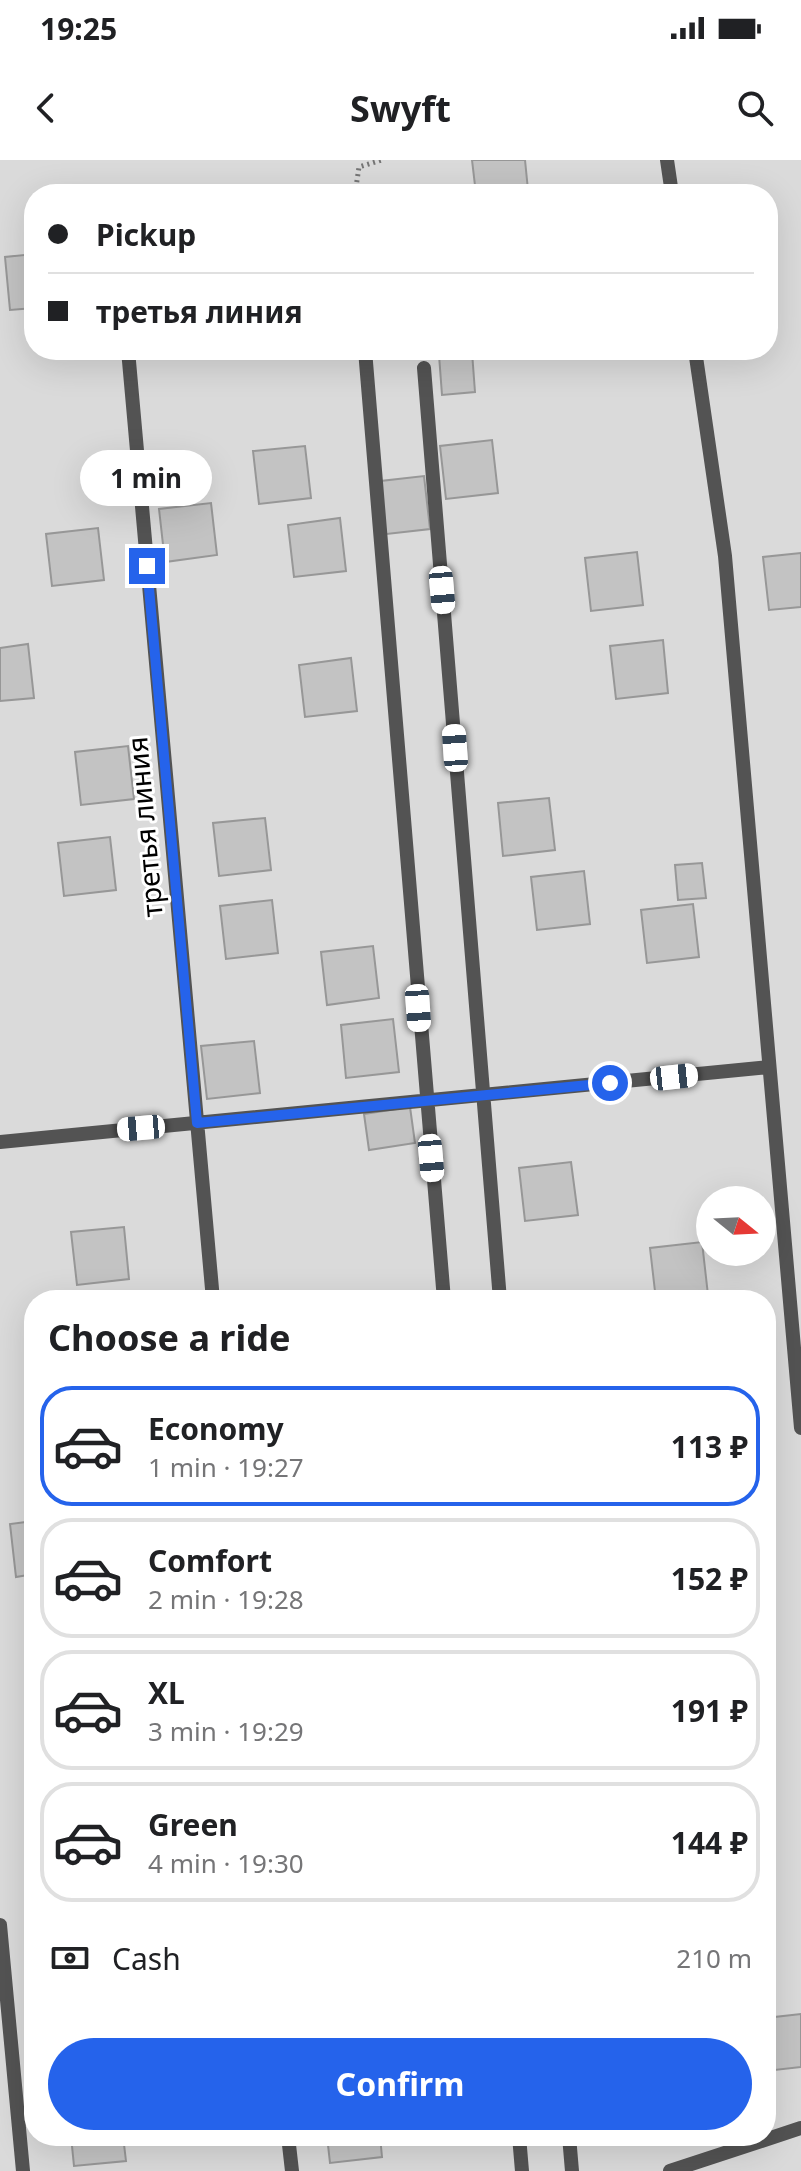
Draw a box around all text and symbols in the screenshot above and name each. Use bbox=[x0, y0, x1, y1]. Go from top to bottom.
text: 19:25 bbox=[40, 8, 117, 49]
text: Swyft bbox=[350, 84, 451, 133]
icon: back bbox=[24, 86, 68, 130]
icon: search bbox=[733, 86, 777, 130]
text: Pickup bbox=[96, 214, 196, 255]
text: третья линия bbox=[96, 291, 303, 332]
callout: 1 min bbox=[81, 450, 213, 506]
text: 1 min bbox=[110, 460, 182, 496]
route end bbox=[129, 548, 165, 584]
car bbox=[428, 565, 456, 615]
car bbox=[441, 723, 469, 773]
street label: третья линия bbox=[117, 735, 171, 919]
car bbox=[404, 983, 432, 1033]
car bbox=[649, 1063, 699, 1091]
route start bbox=[592, 1065, 628, 1101]
car bbox=[116, 1114, 166, 1142]
car bbox=[417, 1133, 445, 1183]
north arrow bbox=[696, 1186, 776, 1266]
map controls bbox=[696, 1186, 776, 1266]
text: Choose a ride bbox=[48, 1313, 290, 1362]
text: Economy bbox=[148, 1408, 284, 1449]
icon: car bbox=[52, 1410, 124, 1482]
text: 113 ₽ bbox=[671, 1426, 748, 1467]
text: 1 min · 19:27 bbox=[148, 1449, 304, 1485]
text: Comfort bbox=[148, 1540, 272, 1581]
icon: car bbox=[52, 1542, 124, 1614]
text: 152 ₽ bbox=[671, 1558, 748, 1599]
text: 2 min · 19:28 bbox=[148, 1581, 304, 1617]
text: XL bbox=[148, 1672, 185, 1713]
icon: car bbox=[52, 1674, 124, 1746]
text: 191 ₽ bbox=[671, 1690, 748, 1731]
text: 3 min · 19:29 bbox=[148, 1713, 304, 1749]
text: Green bbox=[148, 1804, 238, 1845]
icon: car bbox=[52, 1806, 124, 1878]
text: 144 ₽ bbox=[671, 1822, 748, 1863]
text: 4 min · 19:30 bbox=[148, 1845, 304, 1881]
icon: cash bbox=[48, 1936, 92, 1980]
text: Cash bbox=[112, 1938, 181, 1979]
text: 210 m bbox=[676, 1940, 752, 1976]
button: Confirm bbox=[48, 2038, 752, 2130]

